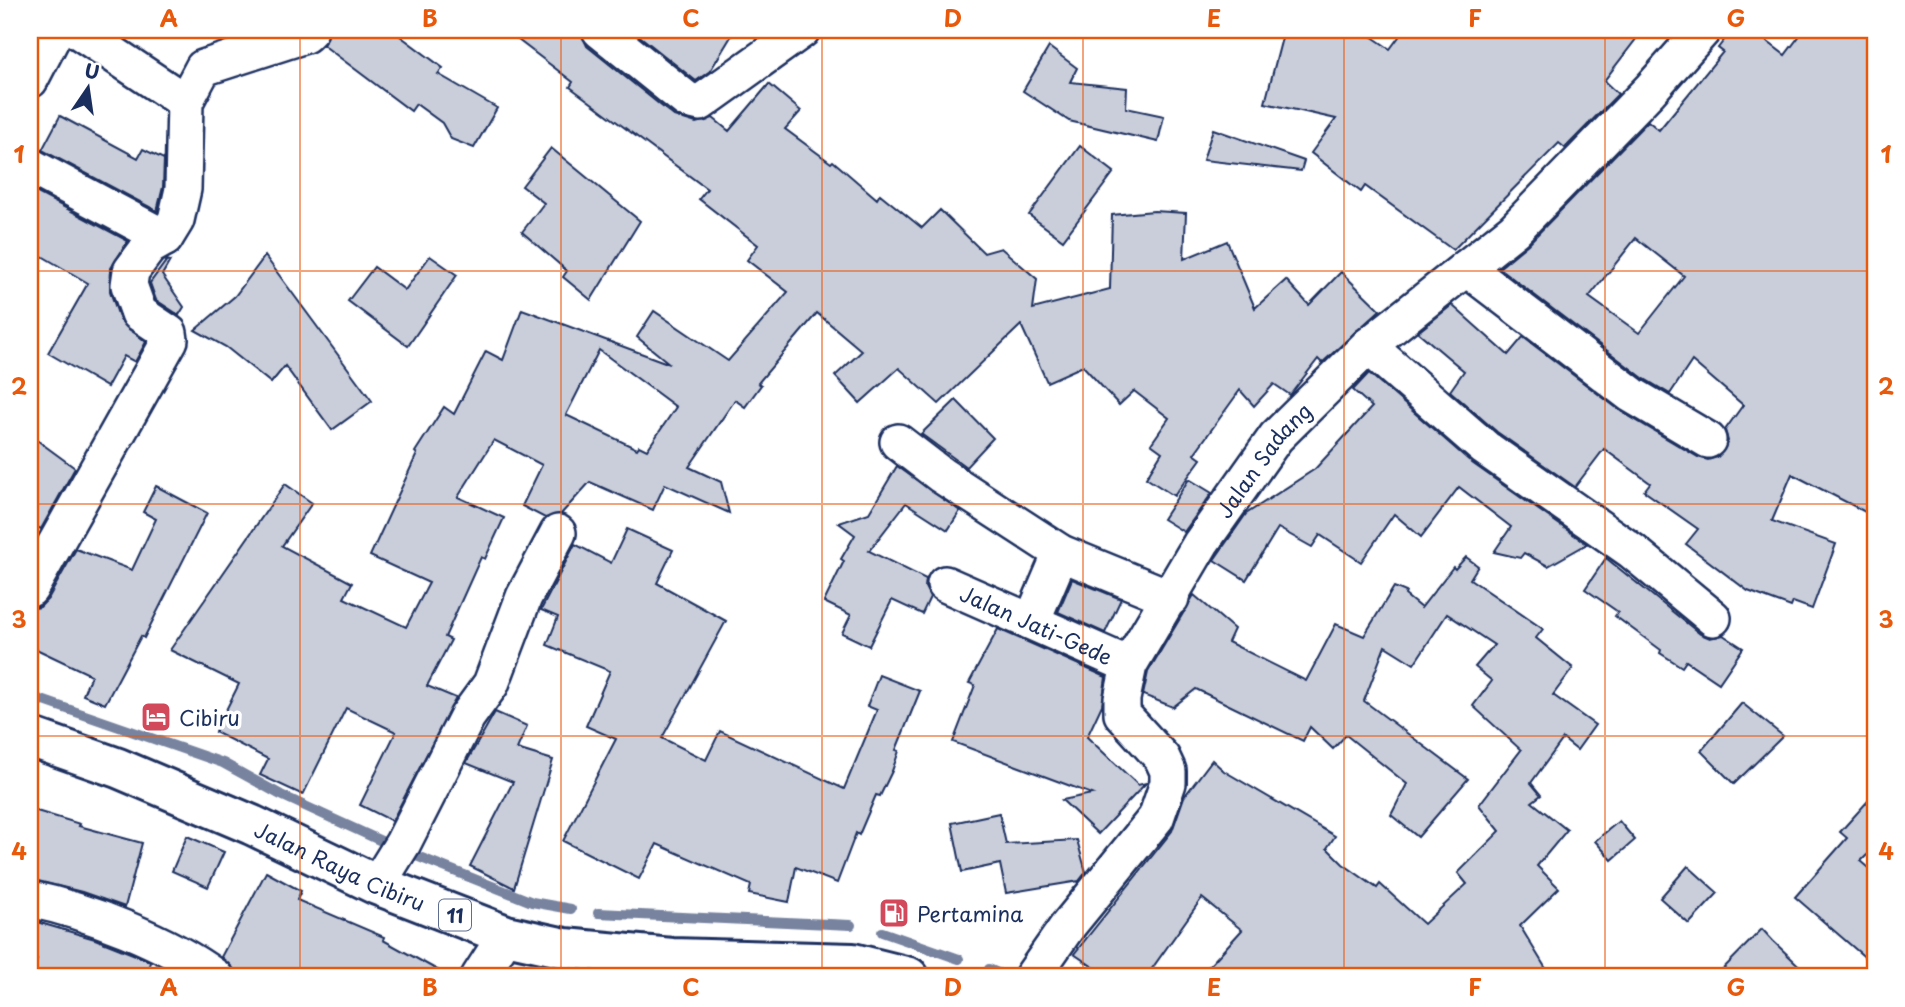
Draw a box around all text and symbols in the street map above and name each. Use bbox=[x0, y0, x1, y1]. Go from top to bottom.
text: A bbox=[160, 0, 178, 35]
text: B bbox=[422, 0, 438, 35]
text: C bbox=[682, 0, 700, 35]
text: D bbox=[944, 0, 962, 35]
text: E bbox=[1207, 0, 1221, 35]
text: F bbox=[1468, 0, 1482, 35]
text: G bbox=[1727, 0, 1745, 35]
north arrow bbox=[52, 52, 122, 122]
text: U bbox=[82, 55, 102, 86]
text: 1 bbox=[14, 136, 25, 171]
text: 1 bbox=[1881, 136, 1892, 171]
text: 2 bbox=[11, 368, 27, 403]
text: 2 bbox=[1878, 368, 1894, 403]
street label: Jalan Sadang bbox=[1208, 395, 1318, 524]
street label: Jalan Jati-Gede bbox=[955, 577, 1118, 672]
text: 3 bbox=[11, 601, 27, 636]
text: 3 bbox=[1878, 601, 1894, 636]
hotel icon: Cibiru bbox=[139, 700, 173, 734]
place label: Cibiru bbox=[179, 701, 240, 733]
street label: Jalan Raya Cibiru bbox=[250, 813, 430, 918]
text: 4 bbox=[11, 833, 27, 868]
text: 4 bbox=[1878, 833, 1894, 868]
fuel station icon: Pertamina bbox=[877, 896, 911, 930]
place label: Pertamina bbox=[917, 897, 1024, 929]
road number: 11 bbox=[439, 900, 471, 931]
text: A bbox=[160, 969, 178, 1004]
text: B bbox=[422, 969, 438, 1004]
text: C bbox=[682, 969, 700, 1004]
text: D bbox=[944, 969, 962, 1004]
text: E bbox=[1207, 969, 1221, 1004]
text: F bbox=[1468, 969, 1482, 1004]
text: G bbox=[1727, 969, 1745, 1004]

